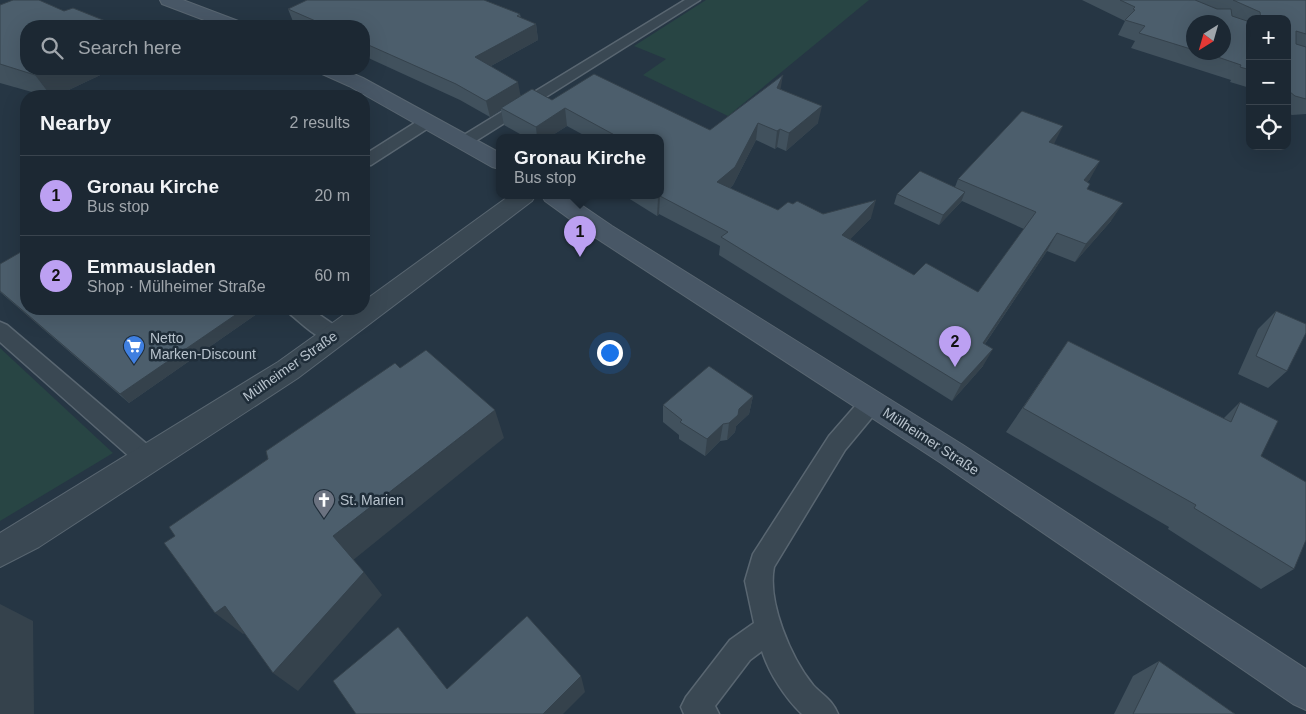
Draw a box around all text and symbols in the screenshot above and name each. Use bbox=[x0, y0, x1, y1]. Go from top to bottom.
north arrow bbox=[1186, 15, 1231, 60]
map controls bbox=[1246, 15, 1291, 150]
button: + bbox=[1246, 15, 1291, 60]
search box bbox=[20, 20, 370, 75]
icon: search bbox=[38, 34, 66, 62]
text: Search here bbox=[78, 37, 182, 58]
button: − bbox=[1246, 60, 1291, 105]
button: locate bbox=[1246, 105, 1291, 150]
text: Nearby bbox=[40, 111, 111, 134]
text: 2 results bbox=[290, 114, 350, 131]
popup bbox=[496, 134, 664, 199]
text: Gronau Kirche bbox=[514, 147, 646, 168]
text: Bus stop bbox=[514, 169, 576, 186]
text: Gronau Kirche bbox=[87, 176, 219, 197]
text: 1 bbox=[52, 187, 60, 204]
text: 20 m bbox=[314, 187, 350, 204]
text: Bus stop bbox=[87, 198, 149, 215]
pin: 1 bbox=[564, 216, 596, 257]
text: Emmausladen bbox=[87, 256, 216, 277]
text: 2 bbox=[52, 267, 60, 284]
text: 60 m bbox=[314, 267, 350, 284]
text: Shop · Mülheimer Straße bbox=[87, 278, 266, 295]
pin: 2 bbox=[939, 326, 971, 367]
street label: Mülheimer Straße bbox=[240, 327, 340, 404]
place label: Netto Marken-Discount bbox=[150, 330, 256, 362]
supermarket icon: Netto Marken-Discount bbox=[122, 334, 146, 365]
your location bbox=[597, 340, 623, 366]
street label: Mülheimer Straße bbox=[880, 404, 982, 478]
church icon: St. Marien bbox=[312, 488, 336, 519]
place label: St. Marien bbox=[340, 492, 404, 508]

